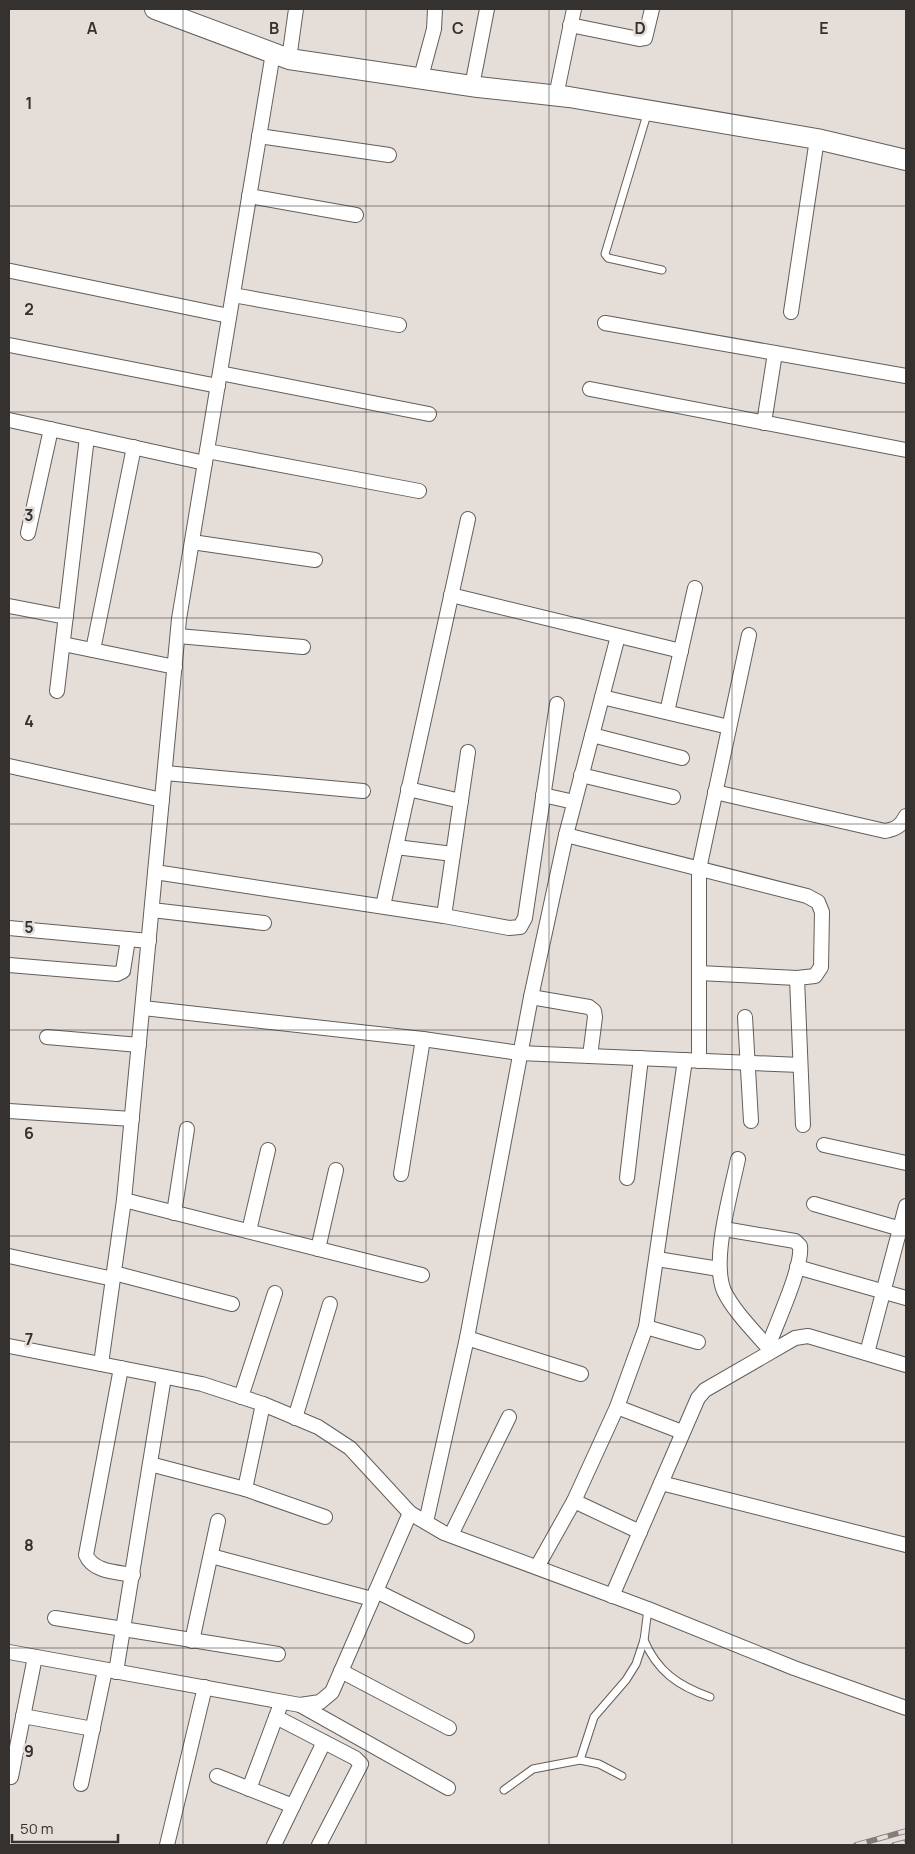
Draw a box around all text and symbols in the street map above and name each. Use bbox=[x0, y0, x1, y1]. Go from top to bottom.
text: A bbox=[87, 17, 98, 39]
text: B bbox=[269, 17, 279, 39]
text: C bbox=[452, 17, 464, 39]
text: D bbox=[634, 17, 646, 39]
text: E bbox=[819, 17, 829, 39]
text: 1 bbox=[25, 92, 33, 114]
text: 2 bbox=[24, 298, 34, 320]
text: 3 bbox=[24, 504, 34, 526]
text: 4 bbox=[24, 710, 34, 732]
text: 5 bbox=[24, 916, 34, 938]
text: 6 bbox=[24, 1122, 34, 1144]
text: 7 bbox=[25, 1328, 33, 1350]
text: 8 bbox=[24, 1534, 34, 1556]
text: 9 bbox=[24, 1740, 34, 1762]
scale bar bbox=[12, 1812, 119, 1844]
text: 50 m bbox=[20, 1818, 54, 1839]

